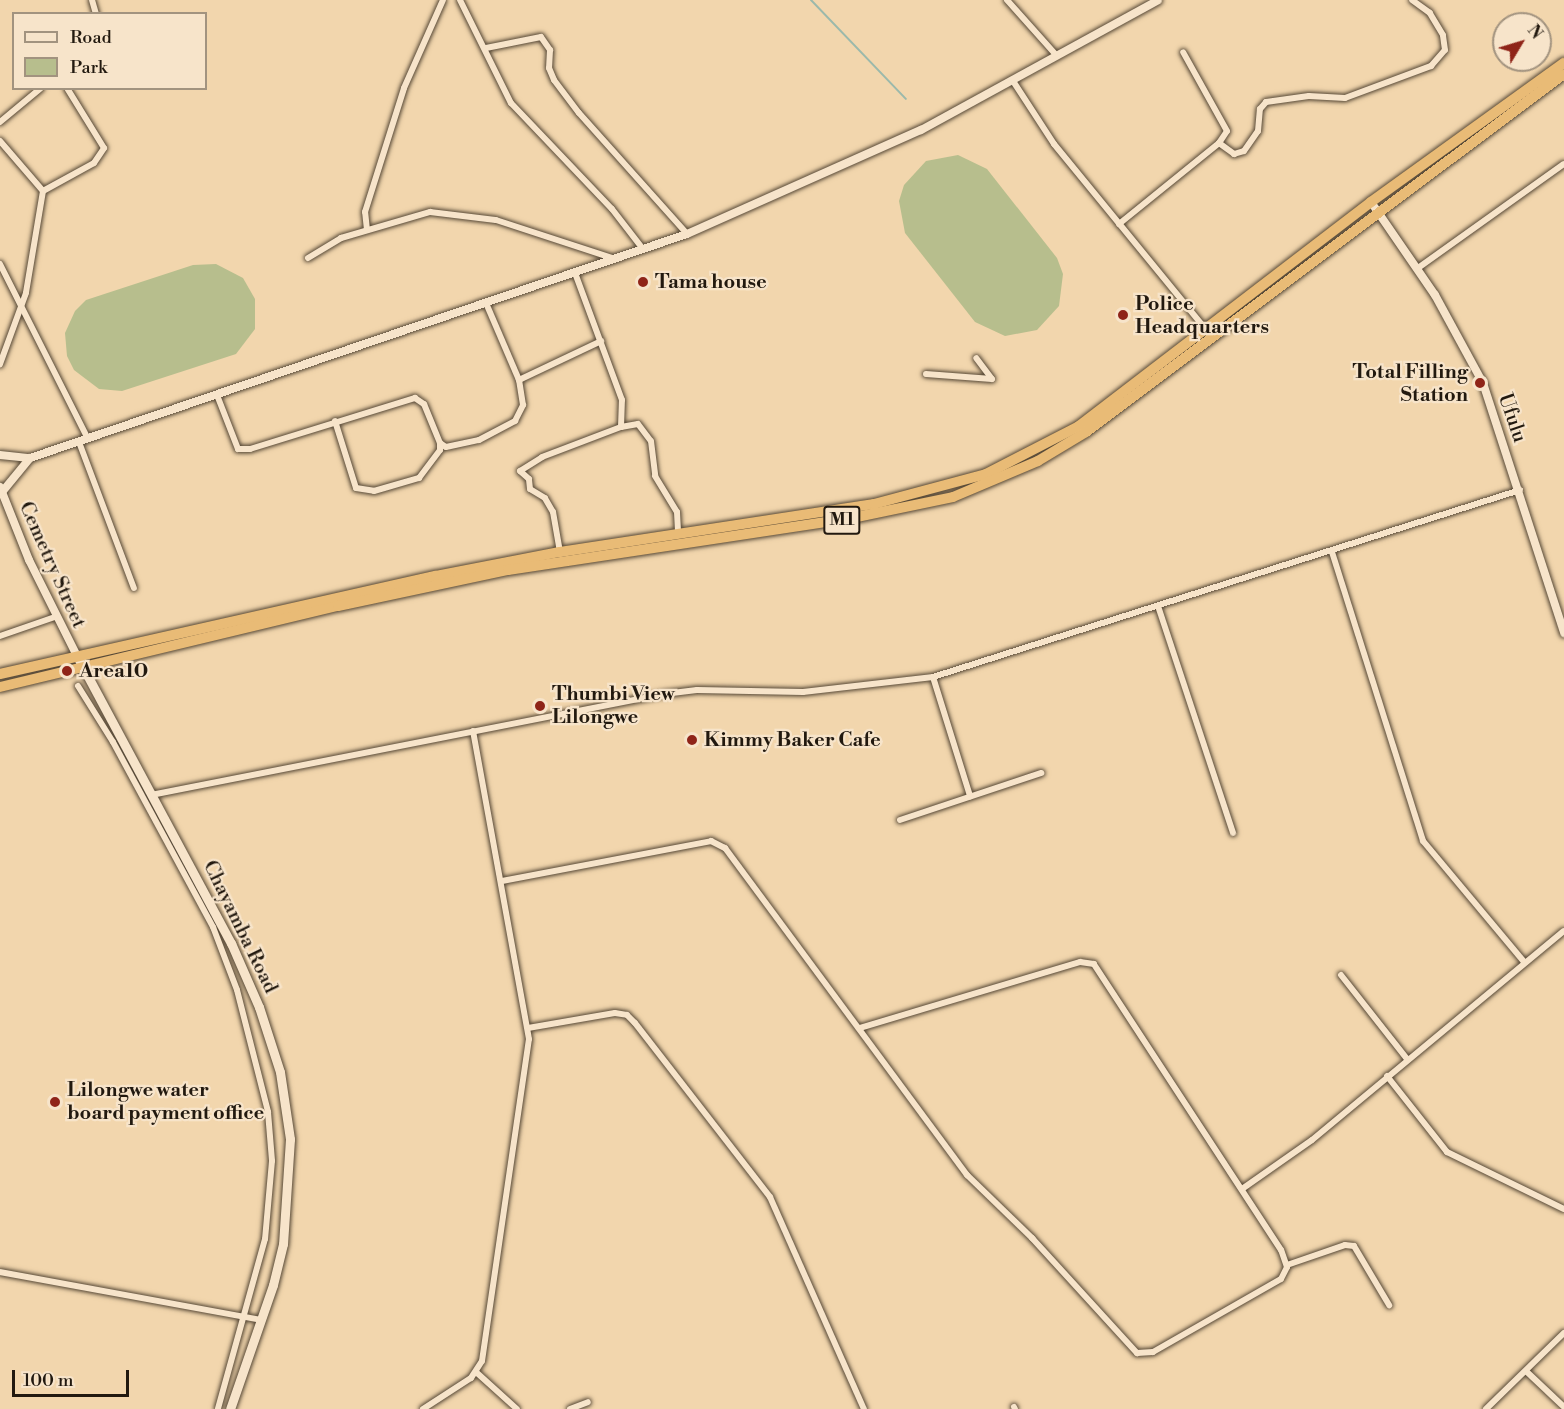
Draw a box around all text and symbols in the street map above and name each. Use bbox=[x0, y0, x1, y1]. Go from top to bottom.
legend bbox=[12, 12, 207, 90]
north arrow bbox=[1492, 12, 1552, 72]
text: N bbox=[1523, 21, 1546, 43]
text: Road bbox=[70, 26, 112, 49]
text: Park bbox=[70, 56, 107, 79]
place label: Tama house bbox=[655, 270, 767, 294]
marker: Tama house bbox=[636, 275, 650, 289]
place label: Police Headquarters bbox=[1135, 292, 1269, 339]
marker: Police Headquarters bbox=[1116, 308, 1130, 322]
place label: Total Filling Station bbox=[1353, 360, 1468, 407]
marker: Total Filling Station bbox=[1473, 376, 1487, 390]
street label: Ufulu bbox=[1492, 390, 1532, 446]
street label: Cemetry Street bbox=[13, 498, 91, 632]
road number: M1 bbox=[822, 505, 862, 535]
place label: Area10 bbox=[79, 659, 148, 683]
marker: Area10 bbox=[60, 664, 74, 678]
place label: Thumbi View Lilongwe bbox=[552, 682, 675, 729]
marker: Thumbi View Lilongwe bbox=[533, 699, 547, 713]
place label: Kimmy Baker Cafe bbox=[704, 728, 881, 752]
marker: Kimmy Baker Cafe bbox=[685, 733, 699, 747]
street label: Chayamba Road bbox=[197, 857, 283, 997]
place label: Lilongwe water board payment office bbox=[67, 1078, 264, 1125]
marker: Lilongwe water board payment office bbox=[48, 1095, 62, 1109]
scale bar bbox=[15, 1358, 132, 1396]
text: 100 m bbox=[23, 1369, 74, 1392]

